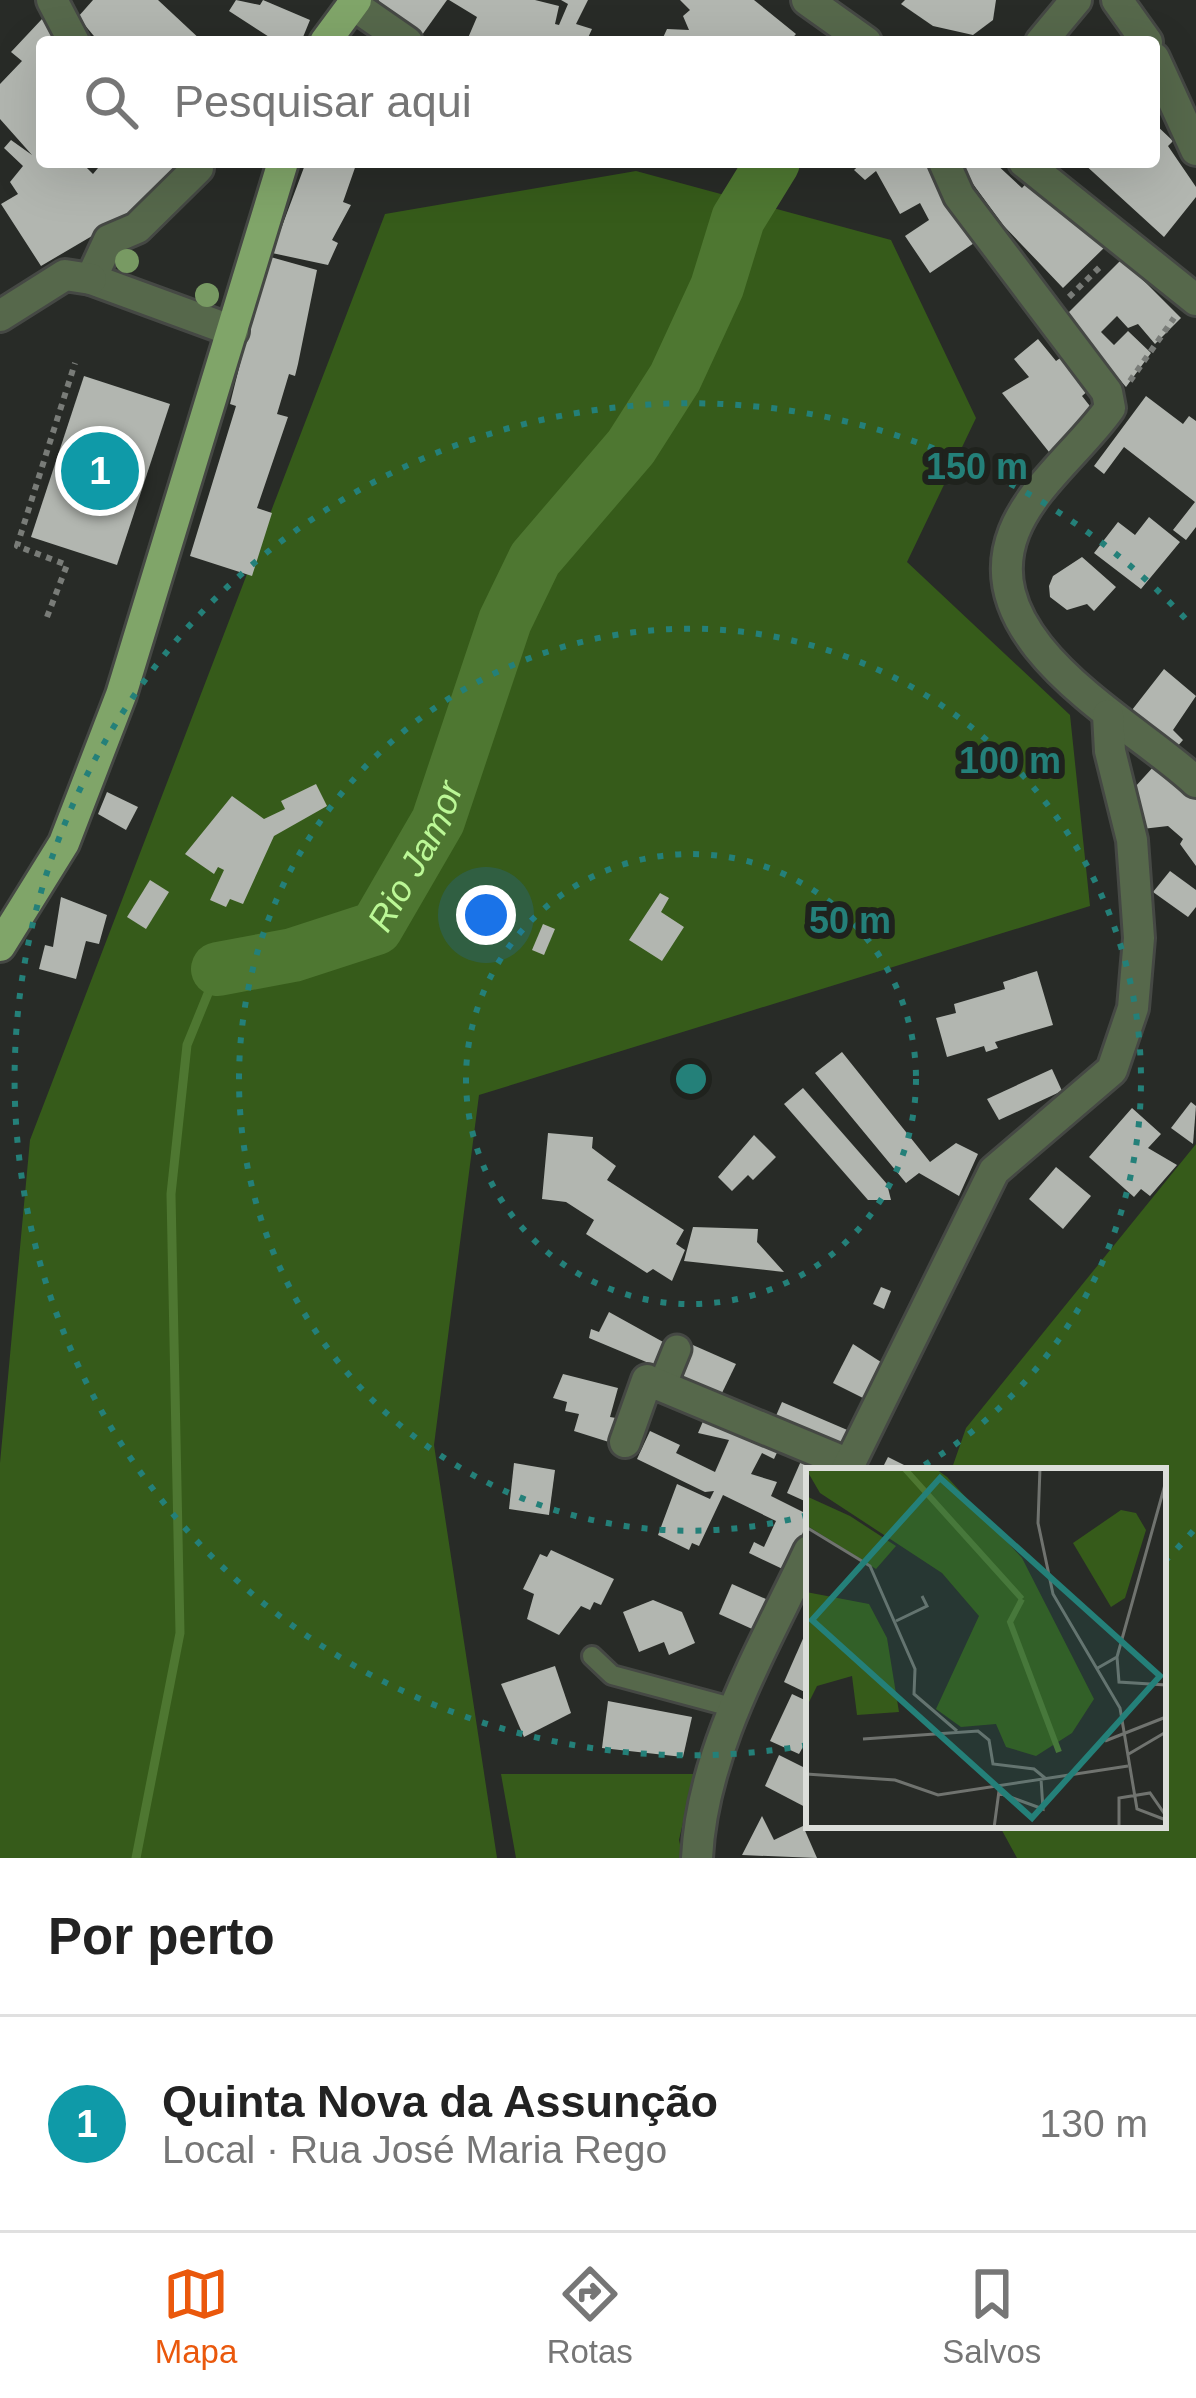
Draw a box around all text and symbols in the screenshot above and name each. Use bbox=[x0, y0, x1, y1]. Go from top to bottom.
search box bbox=[36, 36, 1160, 168]
icon: search bbox=[78, 69, 144, 135]
text: Pesquisar aqui bbox=[174, 76, 472, 127]
pin: 1 bbox=[61, 426, 139, 516]
text: 150 m bbox=[926, 446, 1028, 487]
text: 100 m bbox=[959, 740, 1061, 781]
water label: Rio Jamor bbox=[359, 774, 472, 938]
your location bbox=[456, 885, 516, 945]
text: 50 m bbox=[809, 900, 891, 941]
centre of rings bbox=[670, 1058, 712, 1100]
inset map bbox=[806, 1468, 1166, 1828]
text: Por perto bbox=[48, 1908, 275, 1965]
text: Quinta Nova da Assunção bbox=[162, 2076, 718, 2127]
text: 1 bbox=[76, 2102, 98, 2145]
text: 130 m bbox=[1040, 2102, 1148, 2145]
text: Local · Rua José Maria Rego bbox=[162, 2128, 667, 2171]
tab: Mapa bbox=[155, 2261, 237, 2371]
tab: Rotas bbox=[547, 2261, 633, 2371]
tab: Salvos bbox=[942, 2261, 1041, 2371]

